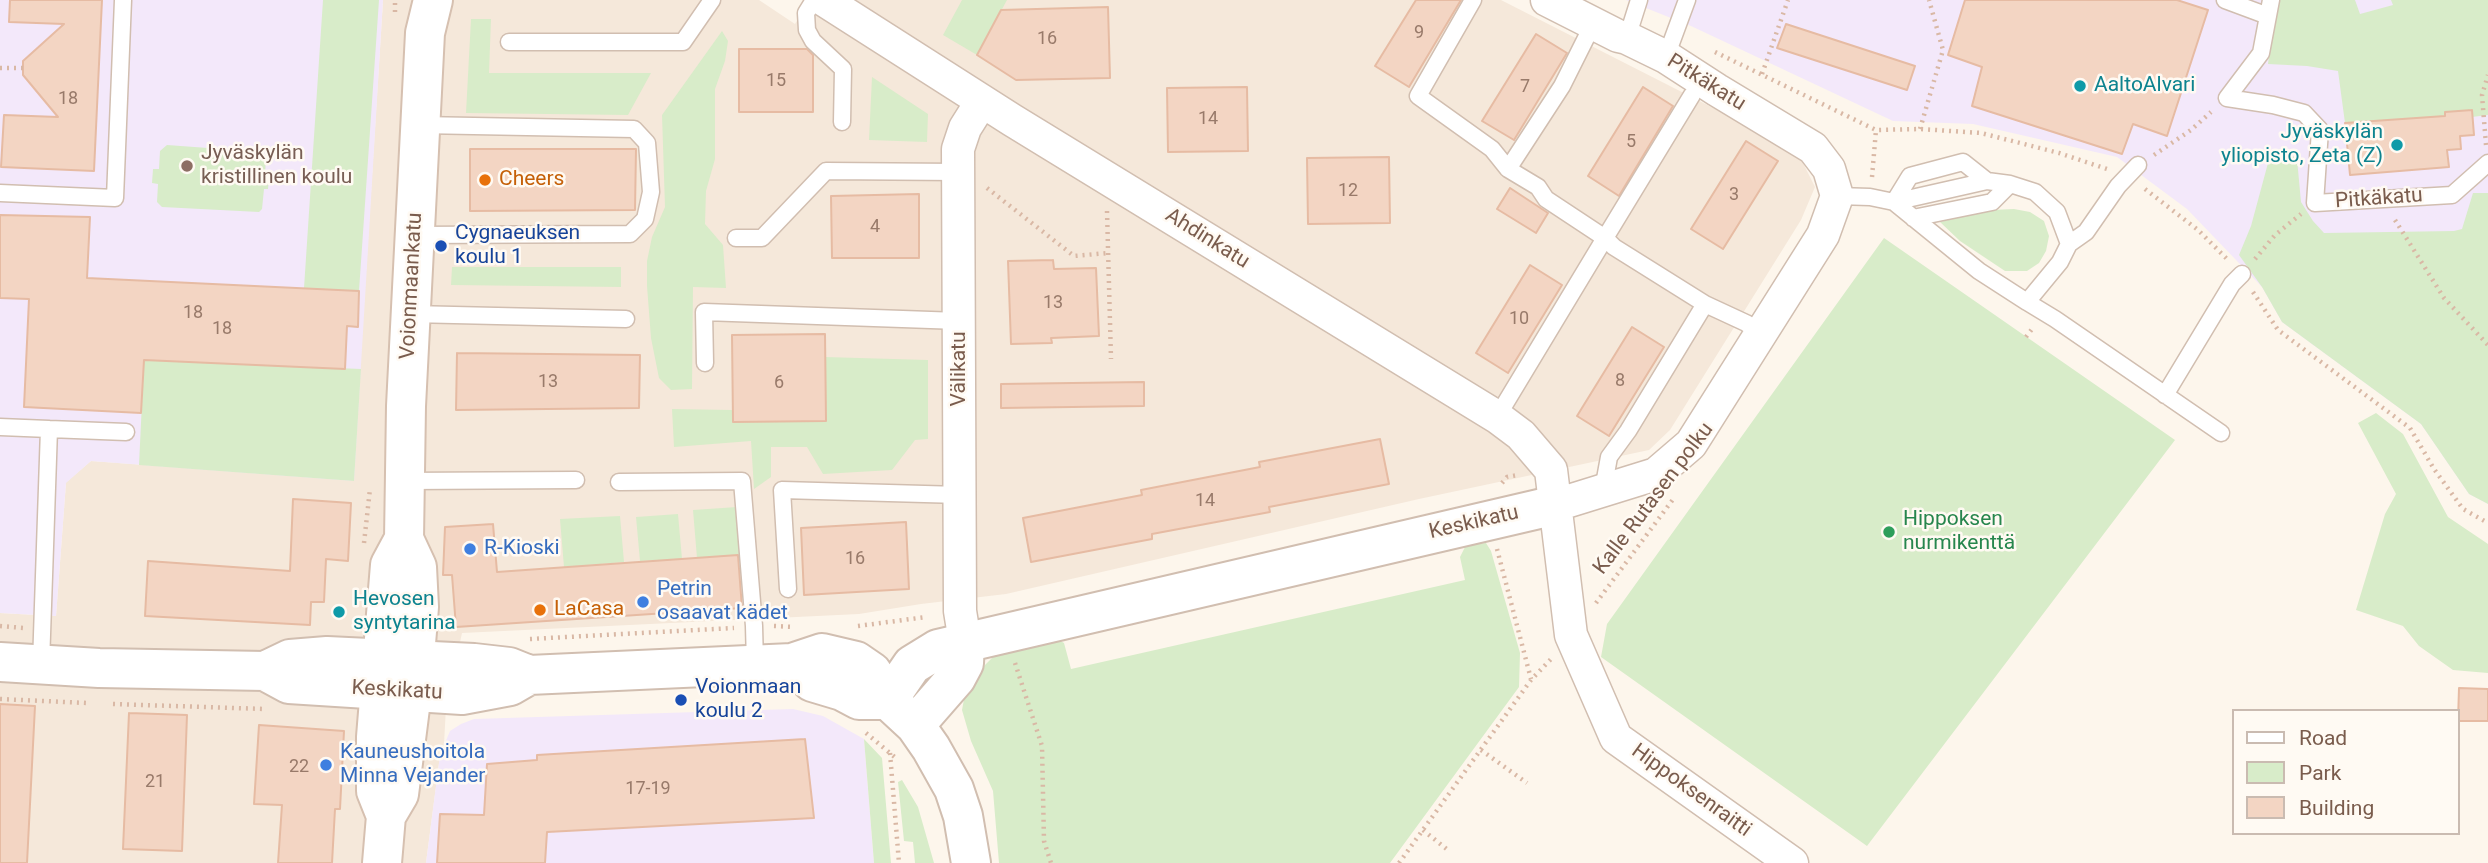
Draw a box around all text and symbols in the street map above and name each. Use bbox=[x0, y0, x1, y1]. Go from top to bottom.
house number: 9 bbox=[1414, 22, 1424, 44]
house number: 16 bbox=[1037, 28, 1057, 50]
street label: Pitkäkatu bbox=[1662, 49, 1750, 117]
house number: 15 bbox=[766, 70, 786, 92]
place label: AaltoAlvari bbox=[2094, 73, 2195, 99]
house number: 7 bbox=[1520, 76, 1530, 98]
marker: AaltoAlvari bbox=[2072, 78, 2088, 94]
house number: 18 bbox=[58, 88, 78, 110]
house number: 14 bbox=[1198, 108, 1218, 130]
place label: Jyväskylän yliopisto, Zeta (Z) bbox=[2221, 120, 2383, 170]
house number: 5 bbox=[1626, 131, 1636, 153]
marker: Jyväskylän yliopisto, Zeta (Z) bbox=[2389, 137, 2405, 153]
place label: Jyväskylän kristillinen koulu bbox=[201, 141, 352, 191]
marker: Jyväskylän kristillinen koulu bbox=[179, 158, 195, 174]
place label: Cheers bbox=[499, 167, 564, 193]
marker: Cheers bbox=[477, 172, 493, 188]
house number: 12 bbox=[1338, 180, 1358, 202]
street label: Pitkäkatu bbox=[2334, 183, 2424, 215]
house number: 3 bbox=[1729, 184, 1739, 206]
street label: Ahdinkatu bbox=[1160, 203, 1254, 275]
street label: Voionmaankatu bbox=[396, 212, 428, 360]
house number: 4 bbox=[870, 216, 880, 238]
place label: Cygnaeuksen koulu 1 bbox=[455, 221, 580, 271]
marker: Cygnaeuksen koulu 1 bbox=[433, 238, 449, 254]
house number: 13 bbox=[1043, 292, 1063, 314]
house number: 18 bbox=[183, 302, 203, 324]
house number: 10 bbox=[1509, 308, 1529, 330]
house number: 18 bbox=[212, 318, 232, 340]
street label: Välikatu bbox=[947, 331, 973, 407]
house number: 8 bbox=[1615, 370, 1625, 392]
house number: 13 bbox=[538, 371, 558, 393]
house number: 6 bbox=[774, 372, 784, 394]
street label: Kalle Rutasen polku bbox=[1589, 418, 1719, 580]
house number: 14 bbox=[1195, 490, 1215, 512]
street label: Keskikatu bbox=[1427, 500, 1521, 546]
place label: Hippoksen nurmikenttä bbox=[1903, 507, 2015, 557]
marker: Hippoksen nurmikenttä bbox=[1881, 524, 1897, 540]
place label: R-Kioski bbox=[484, 536, 560, 562]
marker: R-Kioski bbox=[462, 541, 478, 557]
house number: 16 bbox=[845, 548, 865, 570]
place label: Petrin osaavat kädet bbox=[657, 577, 788, 627]
place label: Hevosen syntytarina bbox=[353, 587, 456, 637]
marker: Petrin osaavat kädet bbox=[635, 594, 651, 610]
place label: LaCasa bbox=[554, 597, 624, 623]
marker: LaCasa bbox=[532, 602, 548, 618]
marker: Hevosen syntytarina bbox=[331, 604, 347, 620]
place label: Voionmaan koulu 2 bbox=[695, 675, 801, 725]
street label: Keskikatu bbox=[351, 676, 443, 706]
marker: Voionmaan koulu 2 bbox=[673, 692, 689, 708]
legend bbox=[2232, 709, 2460, 835]
text: Road bbox=[2299, 726, 2347, 750]
street label: Hippoksenraitti bbox=[1626, 739, 1756, 843]
place label: Kauneushoitola Minna Vejander bbox=[340, 740, 485, 790]
house number: 22 bbox=[289, 756, 309, 778]
marker: Kauneushoitola Minna Vejander bbox=[318, 757, 334, 773]
text: Park bbox=[2299, 761, 2341, 785]
house number: 21 bbox=[145, 771, 165, 793]
house number: 17-19 bbox=[625, 778, 671, 800]
text: Building bbox=[2299, 796, 2374, 820]

